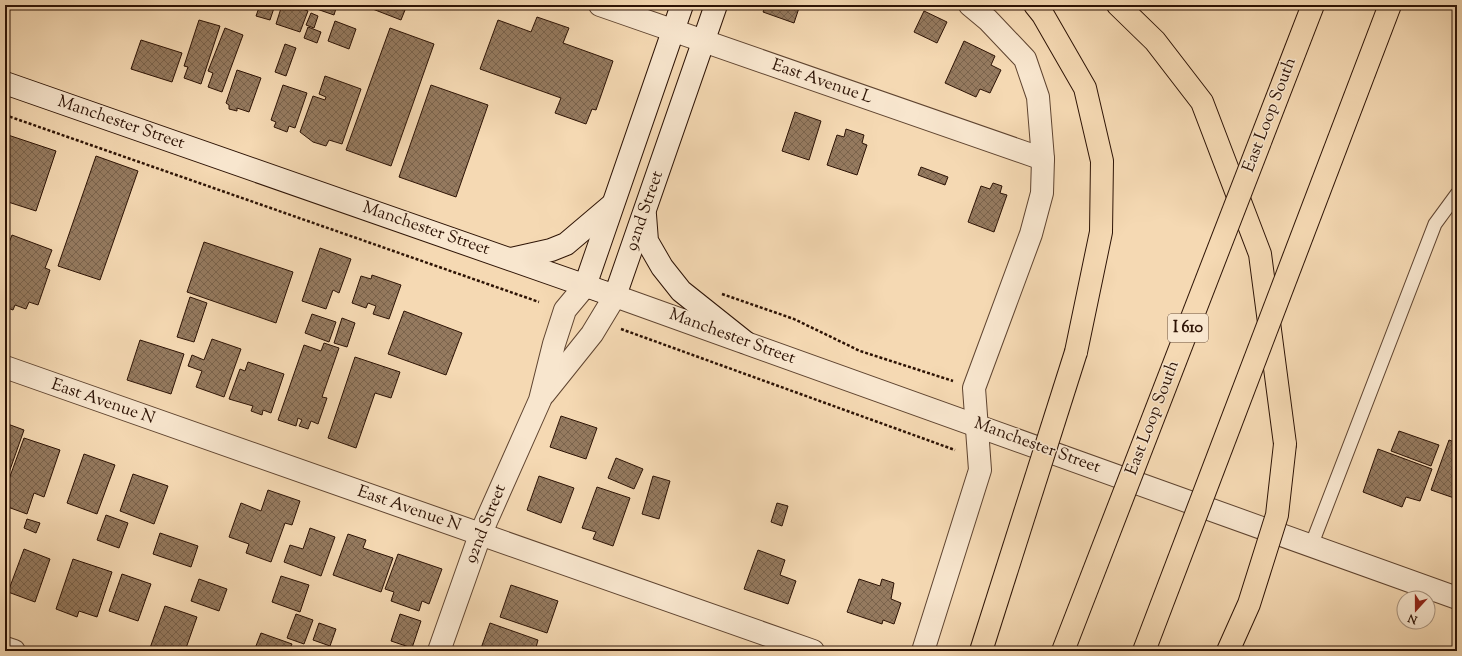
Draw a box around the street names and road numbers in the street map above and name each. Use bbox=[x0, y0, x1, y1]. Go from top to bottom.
street label: East Avenue L bbox=[769, 54, 875, 110]
street label: East Loop South bbox=[1237, 54, 1303, 176]
street label: Manchester Street bbox=[54, 90, 188, 156]
street label: 92nd Street bbox=[620, 168, 670, 254]
street label: Manchester Street bbox=[359, 196, 493, 262]
street label: Manchester Street bbox=[665, 303, 799, 371]
road number: I 610 bbox=[1168, 314, 1208, 342]
street label: East Loop South bbox=[1120, 357, 1186, 479]
street label: East Avenue N bbox=[48, 373, 158, 431]
street label: Manchester Street bbox=[970, 412, 1104, 480]
street label: East Avenue N bbox=[354, 480, 464, 538]
street label: 92nd Street bbox=[459, 481, 513, 567]

